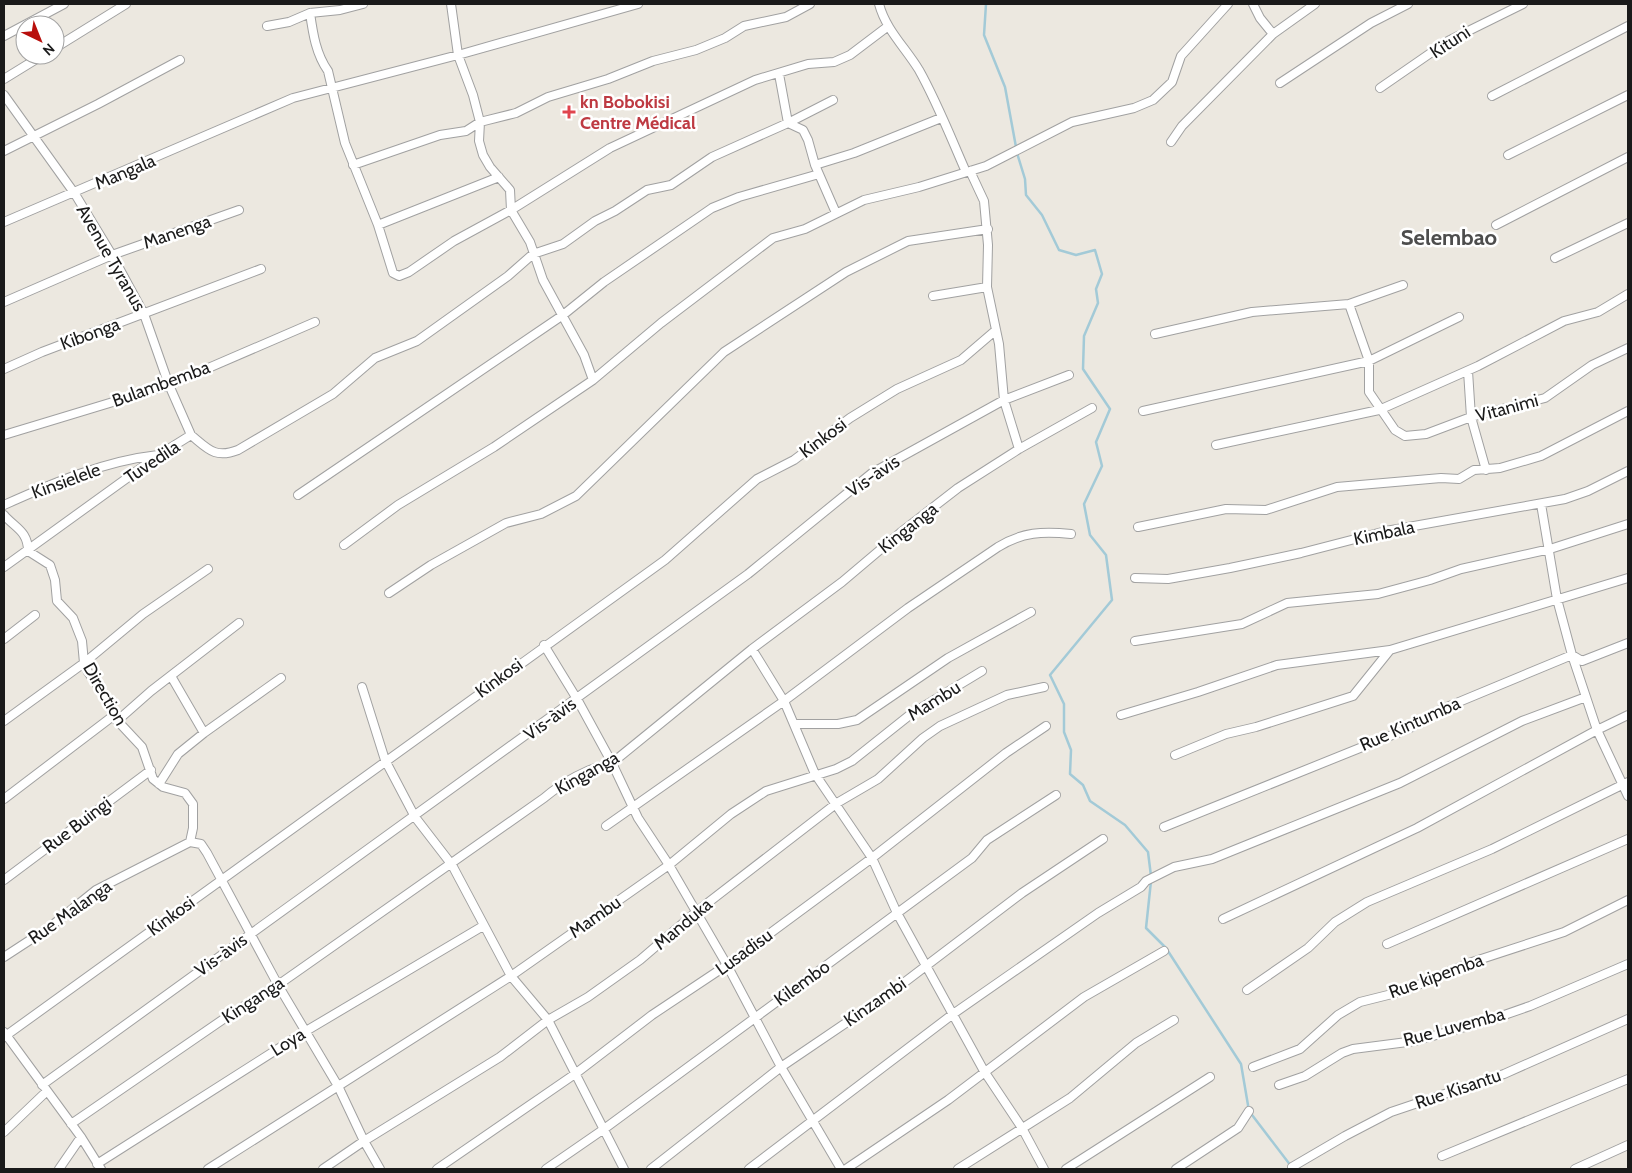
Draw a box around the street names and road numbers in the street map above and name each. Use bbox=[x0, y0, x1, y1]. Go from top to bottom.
street label: Kituni bbox=[1426, 21, 1474, 63]
street label: Mangala bbox=[91, 149, 159, 195]
street label: Avenue Tyranus bbox=[72, 201, 150, 315]
street label: Manenga bbox=[140, 210, 214, 254]
street label: Kibonga bbox=[57, 313, 123, 355]
street label: Bulambemba bbox=[109, 356, 213, 412]
street label: Vitanimi bbox=[1473, 389, 1541, 427]
street label: Kinkosi bbox=[795, 413, 851, 463]
street label: Tuvedila bbox=[120, 435, 184, 488]
street label: Vis-àvis bbox=[842, 450, 904, 502]
street label: Kinsielele bbox=[29, 458, 103, 504]
street label: Kinganga bbox=[874, 498, 943, 558]
street label: Kimbala bbox=[1352, 516, 1417, 550]
street label: Kinkosi bbox=[471, 653, 527, 703]
street label: Direction bbox=[78, 658, 132, 730]
street label: Mambu bbox=[903, 676, 965, 726]
street label: Rue Kintumba bbox=[1356, 692, 1464, 756]
street label: Vis-àvis bbox=[520, 693, 580, 745]
street label: Kinganga bbox=[551, 746, 623, 800]
street label: Rue Buingi bbox=[38, 792, 116, 858]
street label: Rue Malanga bbox=[24, 875, 116, 949]
street label: Kinkosi bbox=[143, 891, 199, 941]
street label: Mambu bbox=[565, 891, 625, 943]
street label: Manduka bbox=[649, 893, 717, 955]
street label: Lusadisu bbox=[711, 924, 777, 980]
street label: Vis-àvis bbox=[191, 929, 251, 981]
street label: Rue kipemba bbox=[1386, 949, 1487, 1003]
street label: Kilembo bbox=[770, 955, 834, 1011]
street label: Kinganga bbox=[218, 972, 289, 1028]
street label: Kinzambi bbox=[840, 973, 910, 1031]
street label: Rue Luvemba bbox=[1401, 1003, 1507, 1051]
street label: Loya bbox=[267, 1023, 309, 1061]
street label: Rue Kisantu bbox=[1412, 1064, 1504, 1114]

